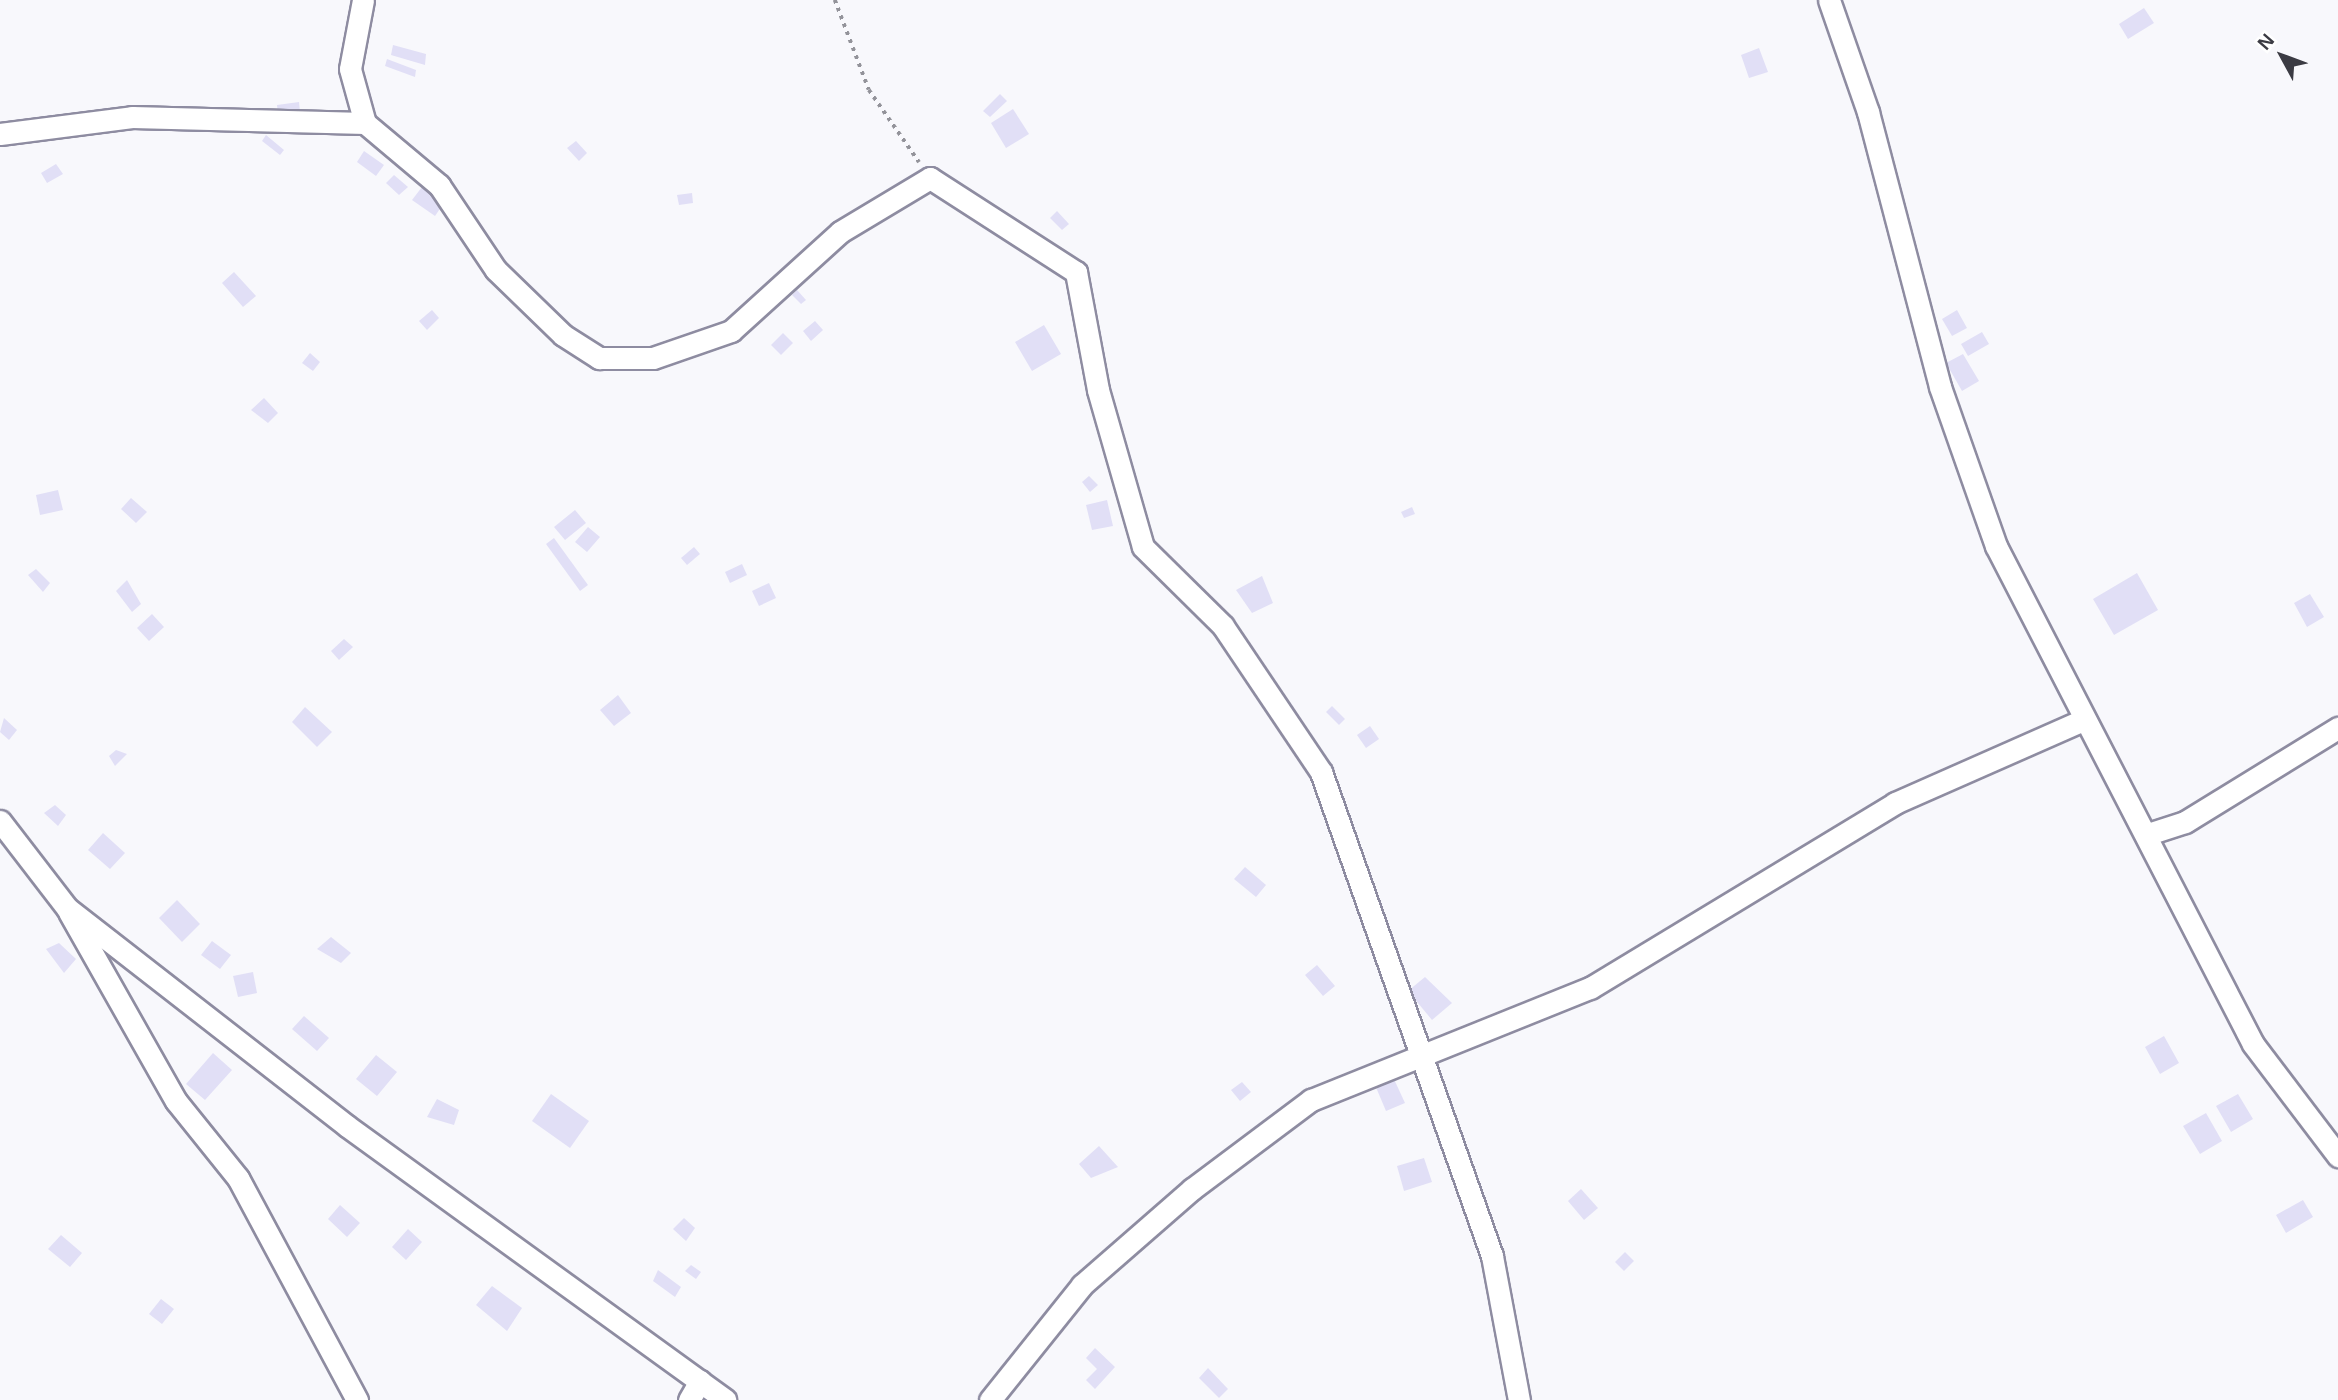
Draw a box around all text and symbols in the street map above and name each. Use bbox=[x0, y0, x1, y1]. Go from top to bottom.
north arrow bbox=[2247, 21, 2317, 91]
text: N bbox=[2253, 30, 2278, 54]

